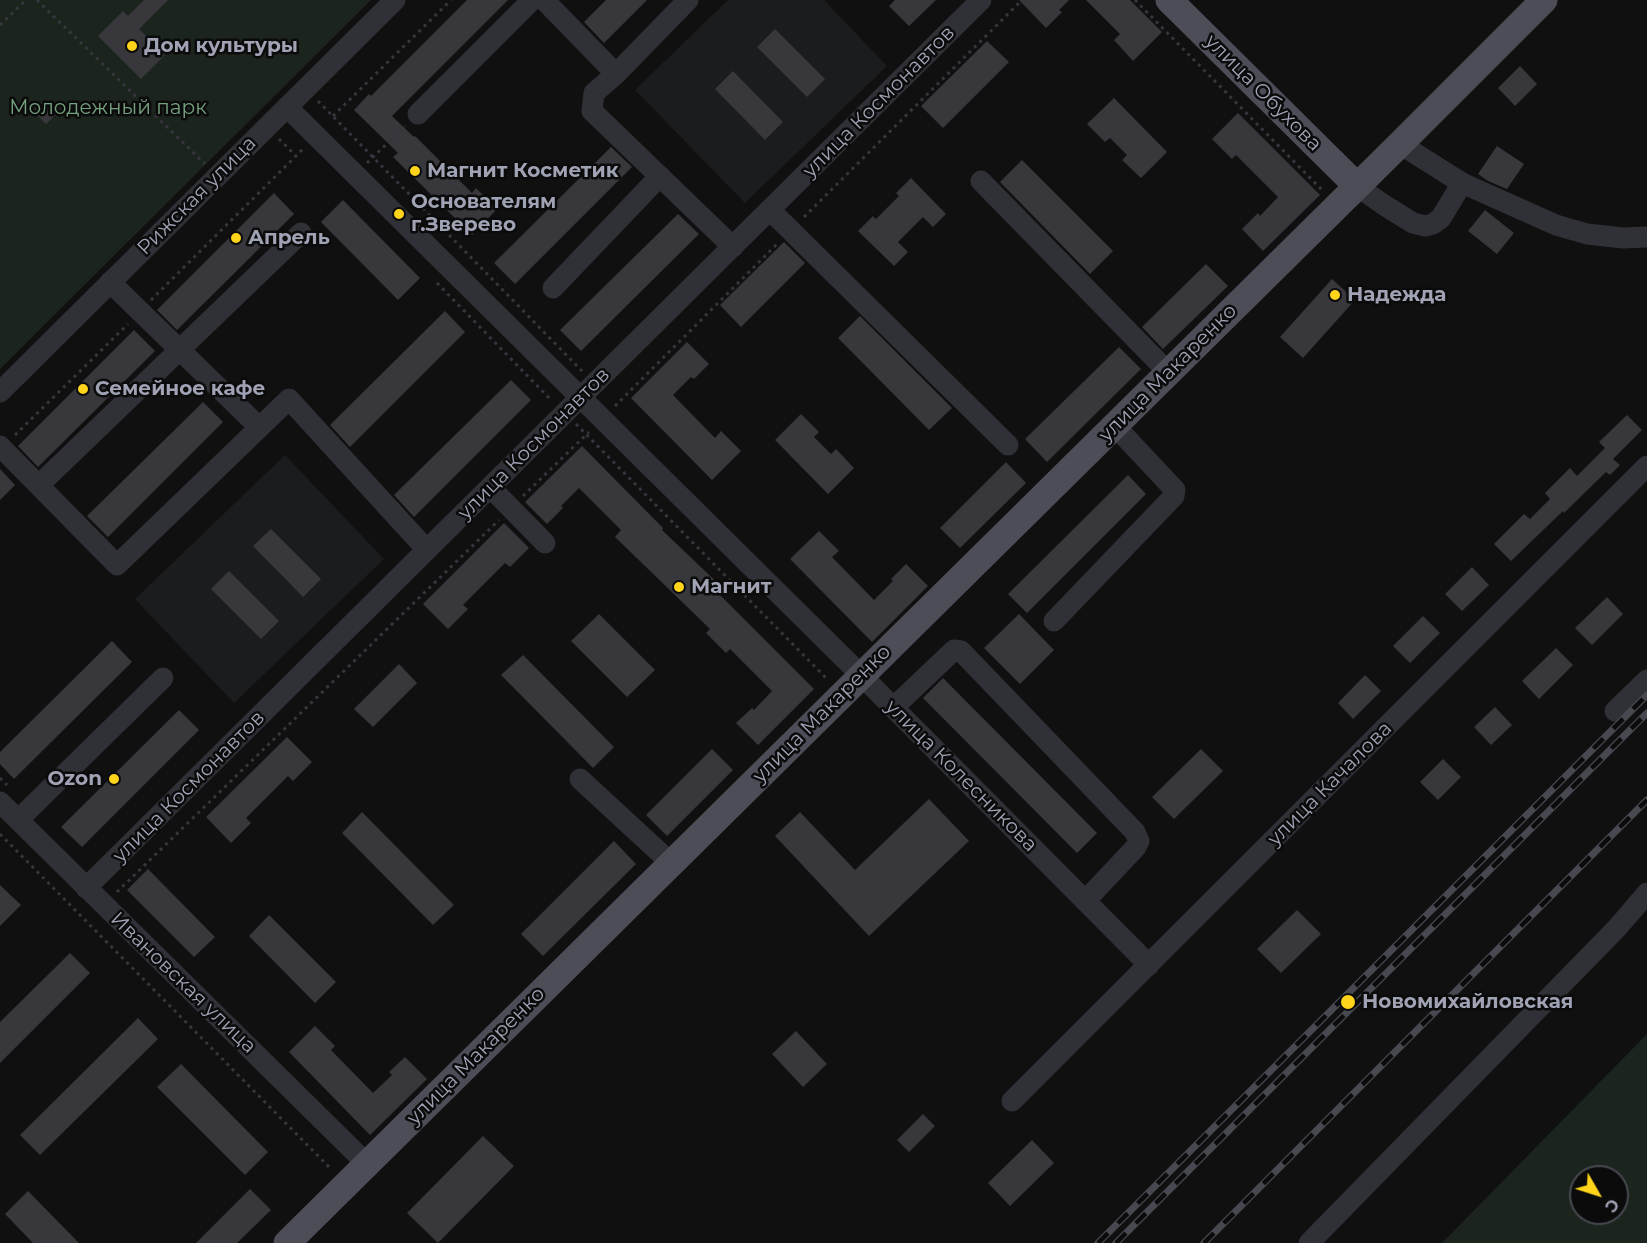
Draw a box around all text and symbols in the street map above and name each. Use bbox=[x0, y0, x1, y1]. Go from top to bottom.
street label: улица Космонавтов bbox=[798, 21, 960, 183]
street label: улица Обухова bbox=[1200, 30, 1326, 156]
place label: Дом культуры bbox=[144, 34, 298, 58]
marker: Дом культуры bbox=[125, 39, 139, 53]
park label: Молодежный парк bbox=[9, 96, 207, 120]
street label: Рижская улица bbox=[133, 132, 261, 260]
place label: Магнит Косметик bbox=[427, 159, 619, 183]
marker: Магнит Косметик bbox=[408, 164, 422, 178]
place label: Основателям г.Зверево bbox=[411, 190, 556, 237]
marker: Основателям г.Зверево bbox=[392, 207, 406, 221]
place label: Апрель bbox=[248, 226, 330, 250]
marker: Апрель bbox=[229, 231, 243, 245]
place label: Надежда bbox=[1347, 283, 1446, 307]
marker: Надежда bbox=[1328, 288, 1342, 302]
street label: улица Макаренко bbox=[1094, 299, 1242, 447]
street label: улица Космонавтов bbox=[453, 363, 615, 525]
place label: Семейное кафе bbox=[95, 377, 265, 401]
marker: Семейное кафе bbox=[76, 382, 90, 396]
place label: Магнит bbox=[691, 575, 771, 599]
marker: Магнит bbox=[672, 580, 686, 594]
street label: улица Макаренко bbox=[748, 640, 896, 788]
street label: улица Колесникова bbox=[880, 695, 1042, 857]
street label: улица Космонавтов bbox=[108, 706, 270, 868]
street label: улица Качалова bbox=[1263, 717, 1397, 851]
place label: Ozon bbox=[47, 767, 102, 791]
marker: Ozon bbox=[107, 772, 121, 786]
street label: Ивановская улица bbox=[105, 907, 261, 1059]
street label: улица Макаренко bbox=[402, 982, 550, 1130]
place label: Новомихайловская bbox=[1362, 990, 1573, 1014]
marker: Новомихайловская bbox=[1339, 993, 1357, 1011]
north arrow bbox=[1569, 1165, 1629, 1225]
text: С bbox=[1601, 1195, 1623, 1216]

